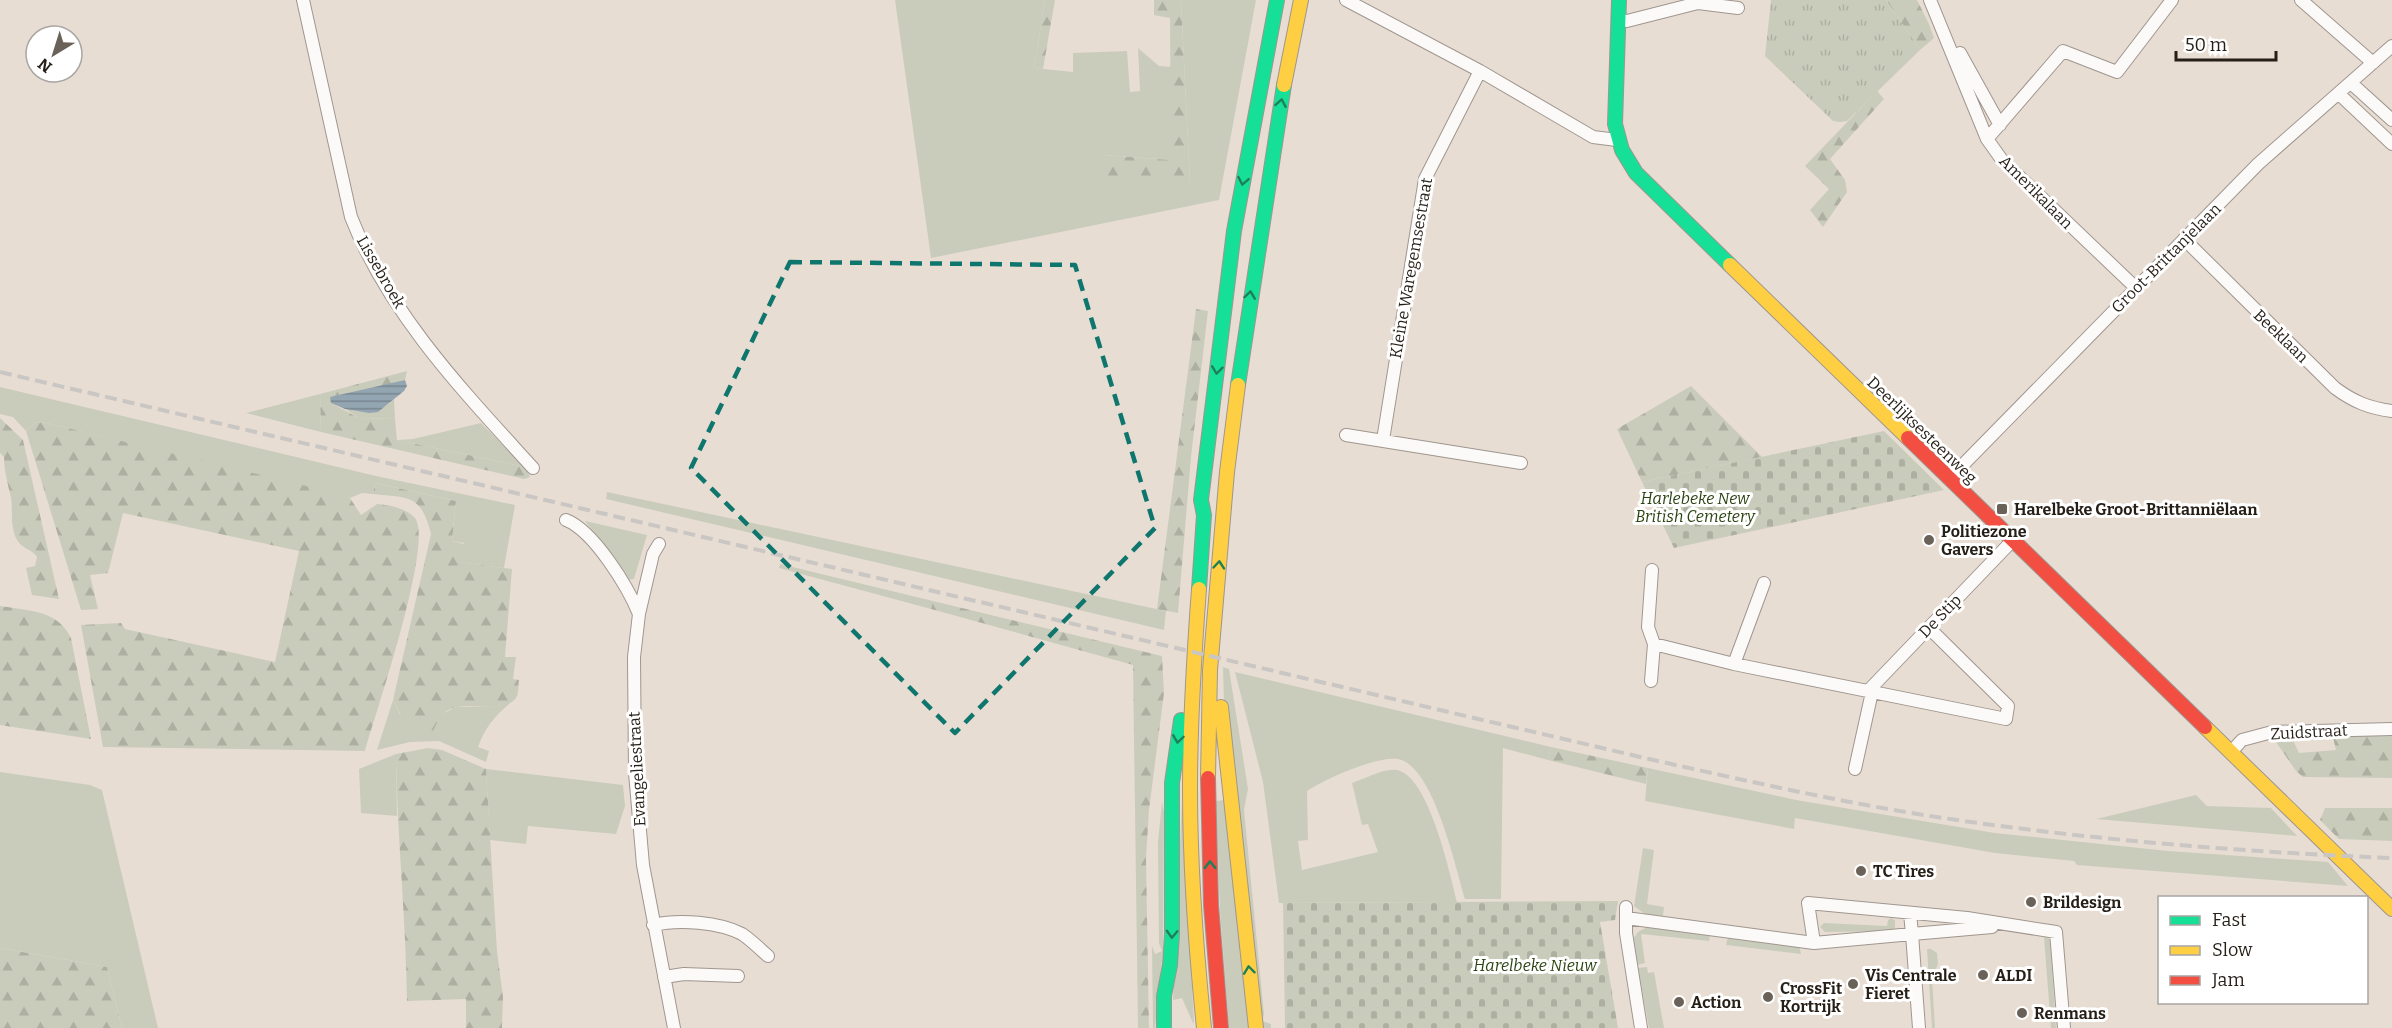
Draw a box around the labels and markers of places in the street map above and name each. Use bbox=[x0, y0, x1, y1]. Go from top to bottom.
place label: Harelbeke Groot-Brittanniëlaan bbox=[2014, 500, 2258, 519]
marker: Harelbeke Groot-Brittanniëlaan bbox=[1995, 502, 2009, 516]
place label: Politiezone Gavers bbox=[1941, 522, 2027, 559]
marker: Politiezone Gavers bbox=[1922, 533, 1936, 547]
place label: TC Tires bbox=[1873, 862, 1934, 881]
marker: TC Tires bbox=[1854, 864, 1868, 878]
place label: Brildesign bbox=[2043, 893, 2122, 912]
marker: Brildesign bbox=[2024, 895, 2038, 909]
place label: Vis Centrale Fieret bbox=[1865, 966, 1957, 1003]
place label: ALDI bbox=[1995, 966, 2032, 985]
marker: ALDI bbox=[1976, 968, 1990, 982]
marker: Vis Centrale Fieret bbox=[1846, 977, 1860, 991]
place label: CrossFit Kortrijk bbox=[1780, 979, 1843, 1016]
marker: CrossFit Kortrijk bbox=[1761, 990, 1775, 1004]
place label: Action bbox=[1691, 993, 1742, 1012]
marker: Action bbox=[1672, 995, 1686, 1009]
place label: Renmans bbox=[2034, 1004, 2106, 1023]
marker: Renmans bbox=[2015, 1006, 2029, 1020]

